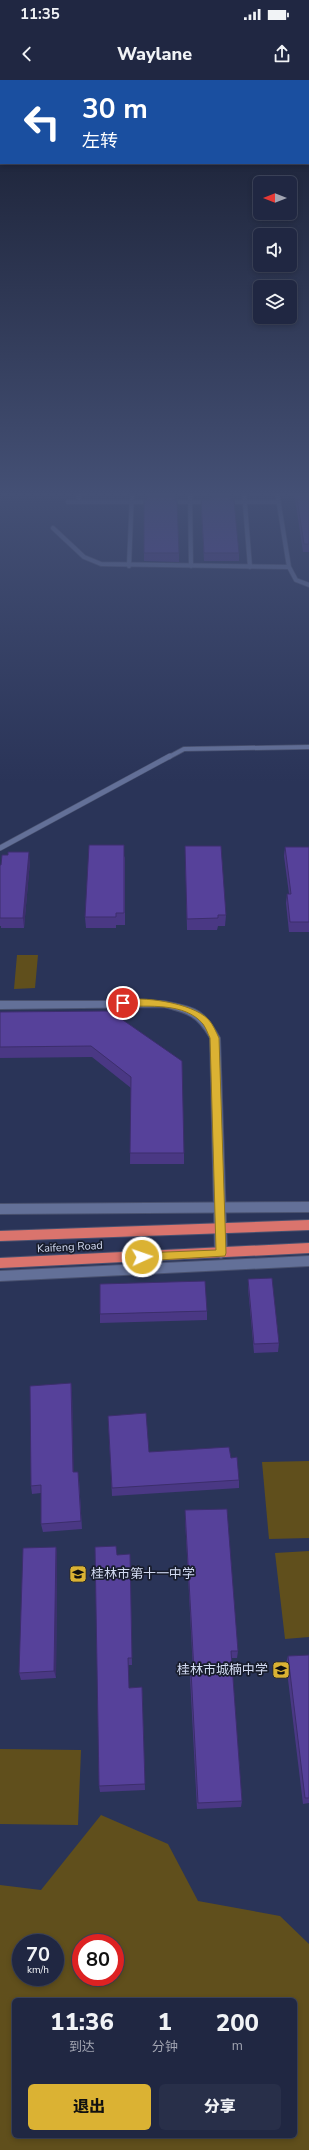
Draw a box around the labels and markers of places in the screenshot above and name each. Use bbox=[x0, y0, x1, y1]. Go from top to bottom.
pin bbox=[106, 986, 140, 1020]
school or university icon: 桂林市第十一中学 bbox=[68, 1564, 88, 1584]
place label: 桂林市第十一中学 bbox=[91, 1565, 195, 1583]
school or university icon: 桂林市城楠中学 bbox=[271, 1660, 291, 1680]
place label: 桂林市城楠中学 bbox=[177, 1661, 268, 1679]

